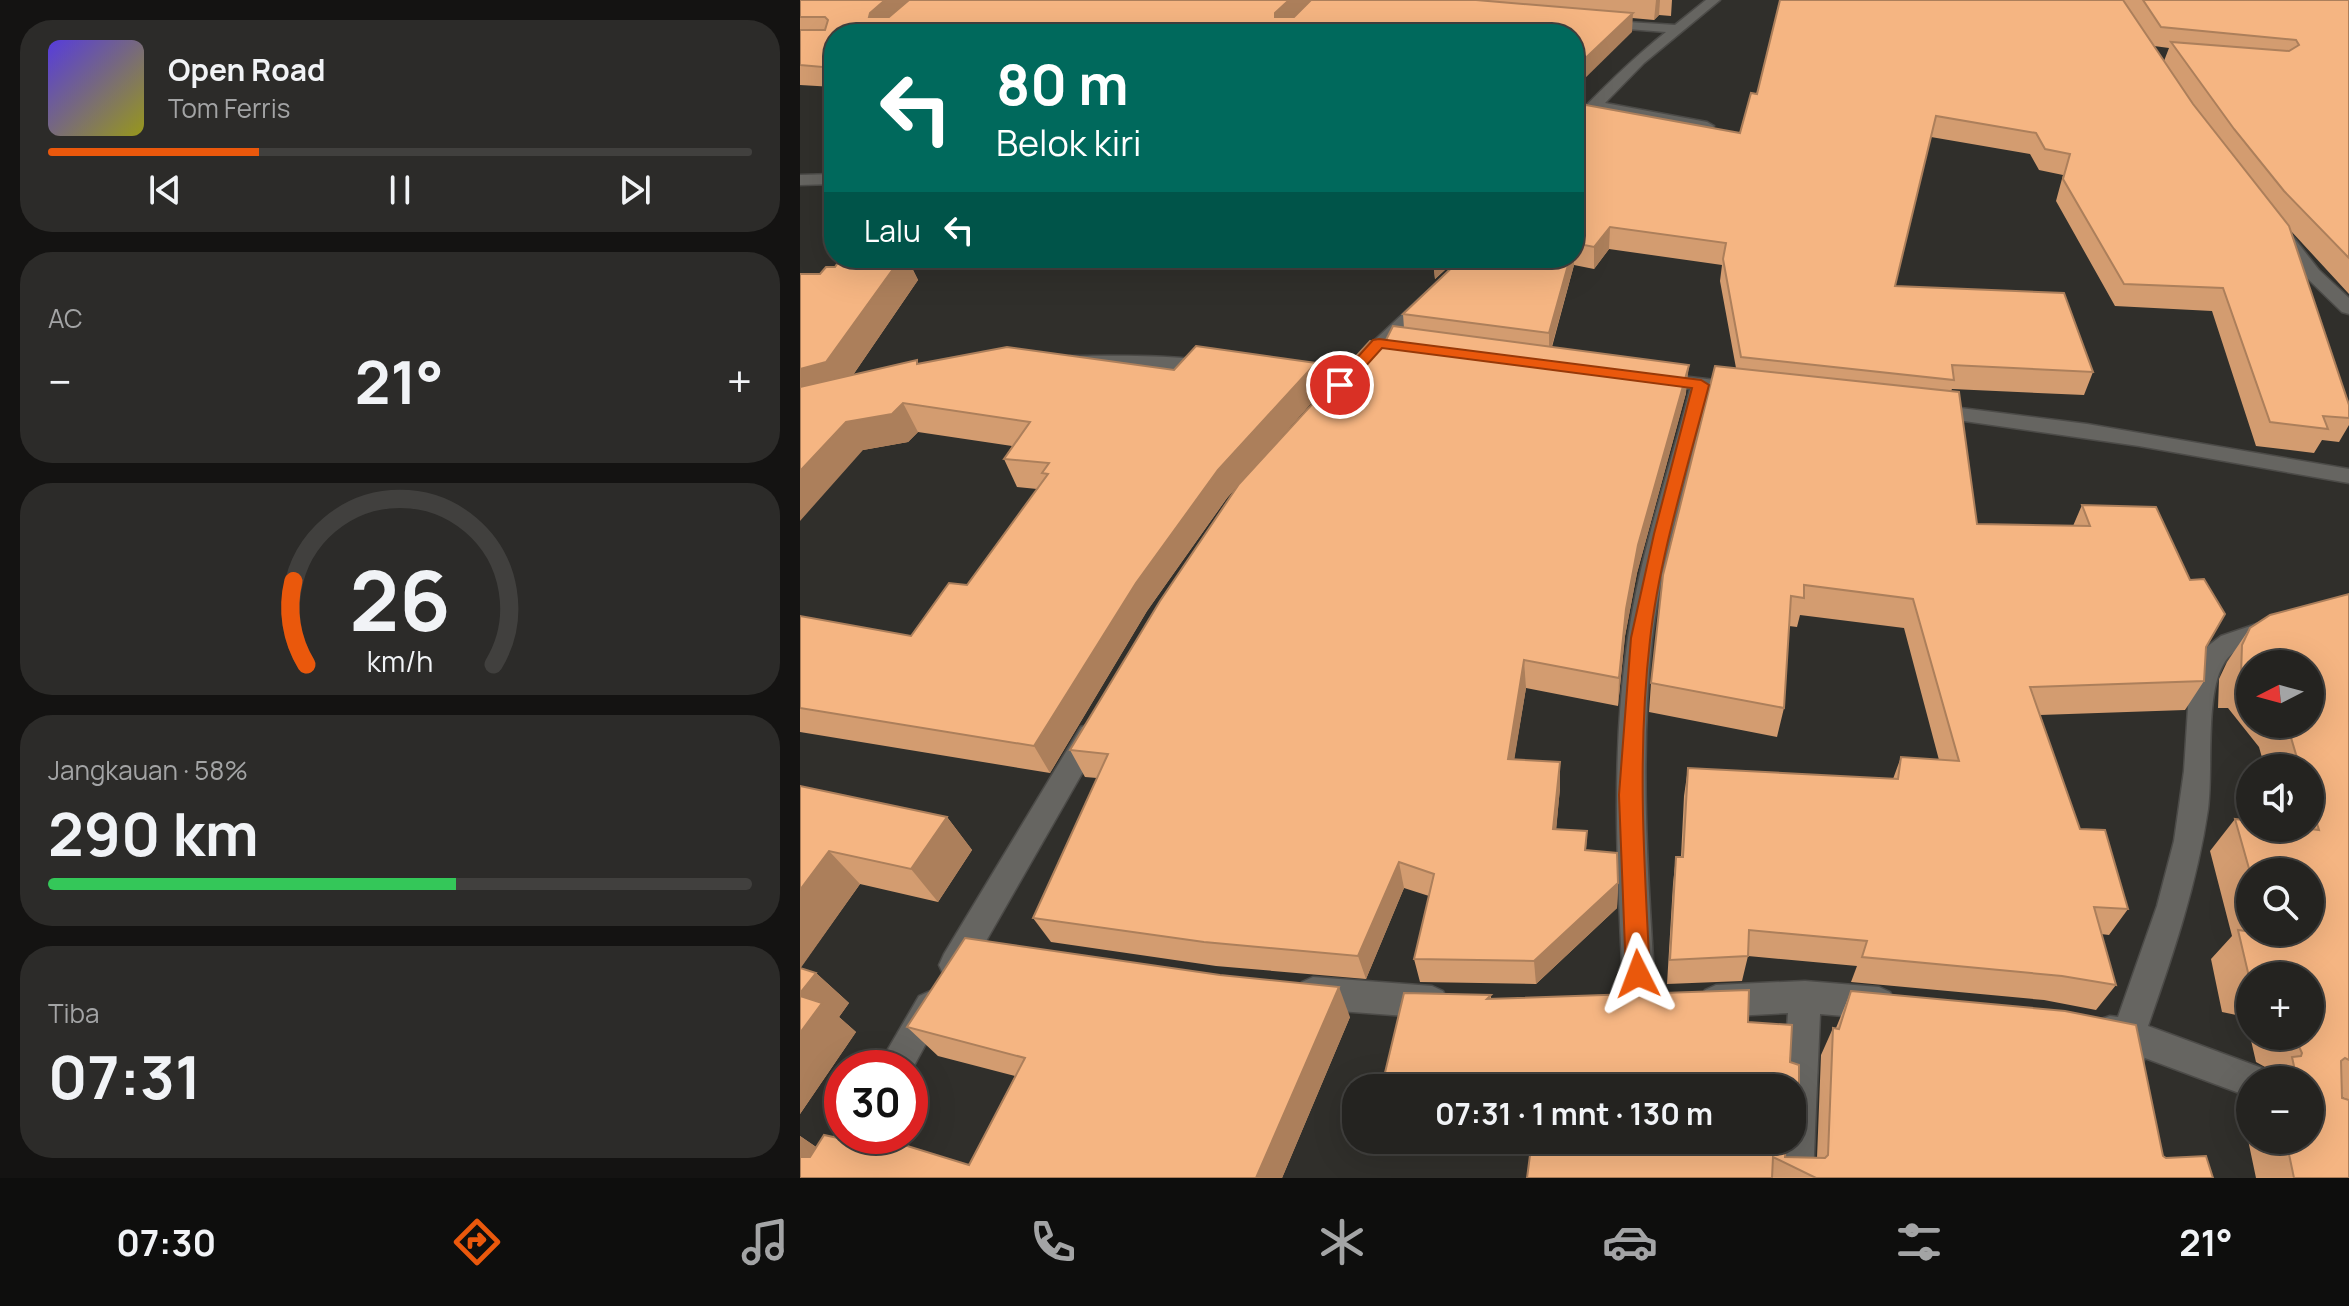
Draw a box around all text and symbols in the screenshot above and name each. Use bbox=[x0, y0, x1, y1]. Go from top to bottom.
text: 80 m bbox=[996, 45, 1129, 122]
text: Open Road bbox=[168, 49, 325, 90]
icon: left bbox=[864, 56, 968, 160]
text: Tom Ferris bbox=[168, 90, 290, 126]
text: Belok kiri bbox=[996, 118, 1142, 167]
icon: previous bbox=[143, 168, 187, 212]
icon: pause bbox=[378, 168, 422, 212]
icon: next bbox=[613, 168, 657, 212]
icon: left bbox=[937, 208, 981, 252]
text: Lalu bbox=[864, 210, 921, 251]
text: AC bbox=[48, 300, 83, 336]
text: 21° bbox=[355, 340, 444, 422]
text: − bbox=[48, 351, 72, 411]
text: + bbox=[727, 351, 752, 411]
pin bbox=[1306, 351, 1374, 419]
icon: arrive bbox=[1318, 363, 1362, 407]
text: 26 bbox=[349, 542, 451, 656]
text: km/h bbox=[367, 642, 433, 681]
north arrow bbox=[2236, 650, 2324, 738]
map controls bbox=[2236, 650, 2324, 1154]
text: Jangkauan · 58% bbox=[48, 752, 248, 788]
button: sound bbox=[2236, 754, 2324, 842]
text: 290 km bbox=[48, 792, 259, 874]
button: search bbox=[2236, 858, 2324, 946]
position arrow bbox=[1596, 932, 1680, 1016]
button: + bbox=[2236, 962, 2324, 1050]
text: Tiba bbox=[48, 995, 99, 1031]
text: 07:31 bbox=[48, 1035, 201, 1117]
speed limit sign: 30 bbox=[824, 1050, 928, 1154]
button: − bbox=[2236, 1066, 2324, 1154]
text: 07:31 · 1 mnt · 130 m bbox=[1435, 1093, 1713, 1134]
icon: directions bbox=[449, 1214, 505, 1270]
icon: music bbox=[737, 1214, 793, 1270]
icon: phone bbox=[1025, 1214, 1081, 1270]
icon: climate bbox=[1314, 1214, 1370, 1270]
icon: car bbox=[1602, 1214, 1658, 1270]
icon: filters bbox=[1891, 1214, 1947, 1270]
text: 07:30 bbox=[116, 1218, 216, 1267]
text: 21° bbox=[2179, 1218, 2233, 1267]

